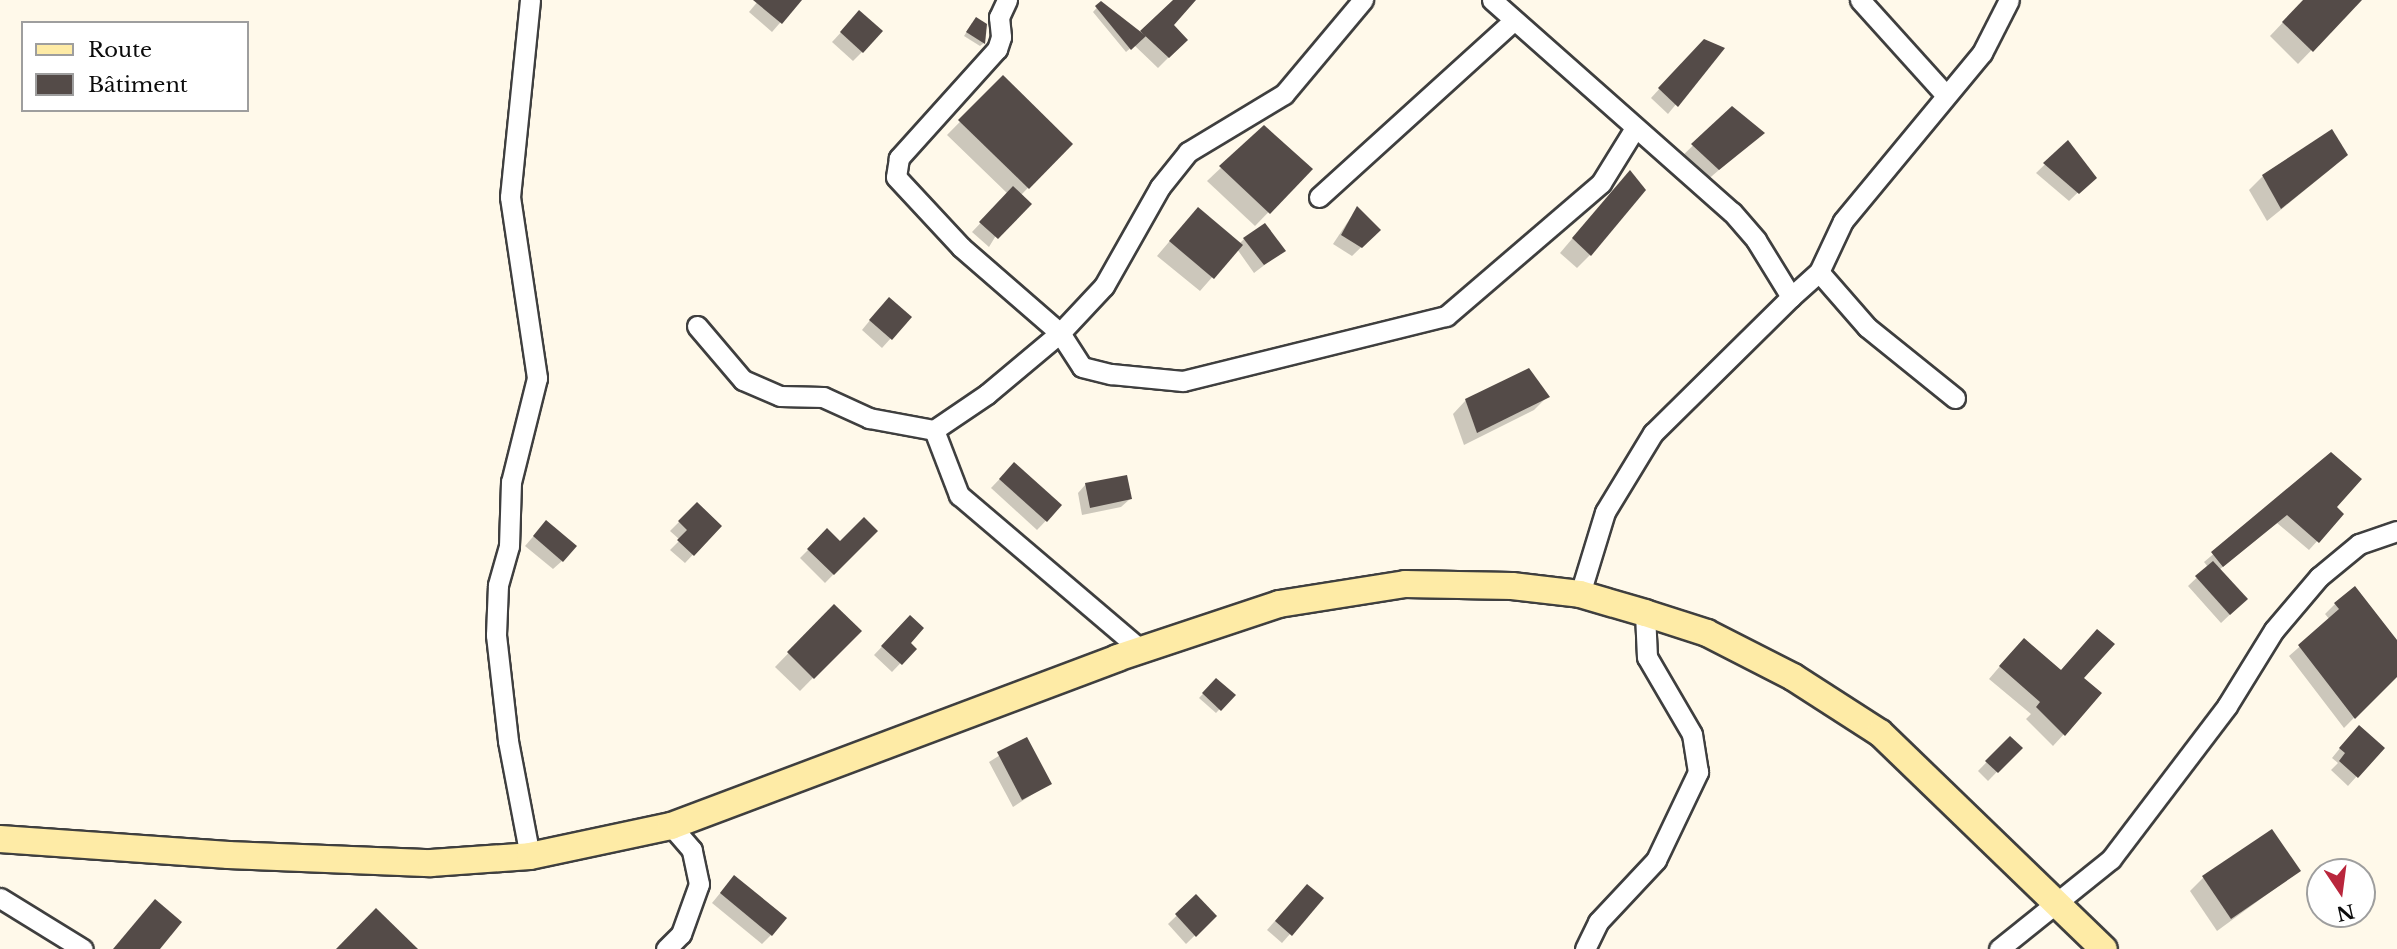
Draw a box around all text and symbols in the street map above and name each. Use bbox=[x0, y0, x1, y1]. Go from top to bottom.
legend bbox=[21, 21, 248, 112]
text: Route bbox=[88, 37, 152, 63]
text: Bâtiment bbox=[88, 72, 188, 98]
north arrow bbox=[2306, 858, 2376, 928]
text: N bbox=[2334, 899, 2357, 925]

